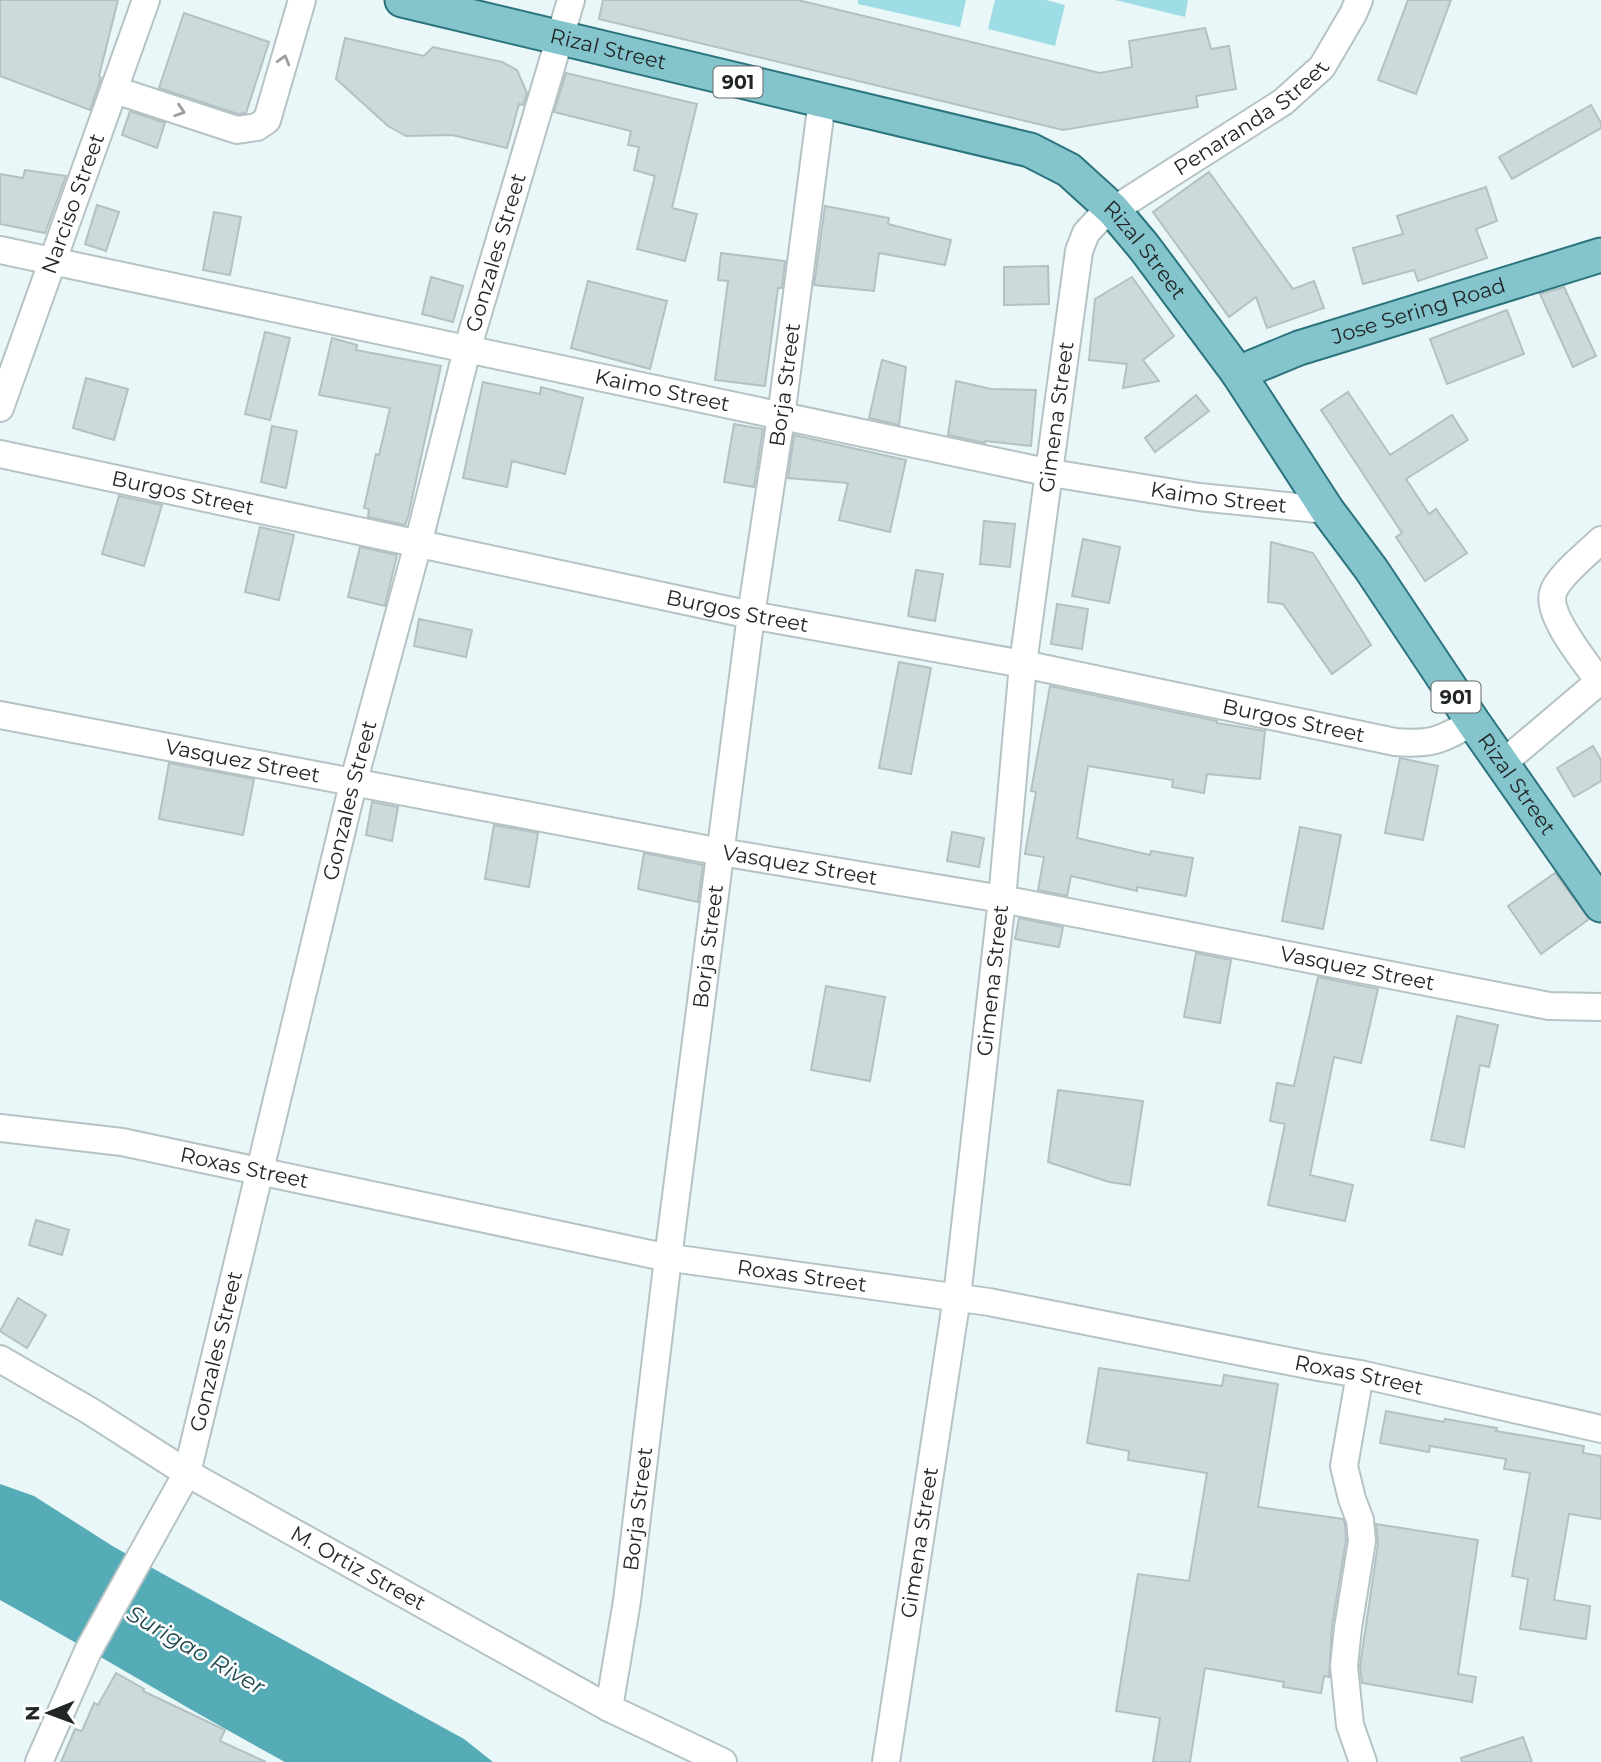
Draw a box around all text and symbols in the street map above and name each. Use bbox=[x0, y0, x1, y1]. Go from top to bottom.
street label: Rizal Street bbox=[548, 23, 669, 75]
one-way arrow bbox=[276, 54, 291, 66]
street label: Penaranda Street bbox=[1169, 57, 1335, 180]
road number: 901 bbox=[714, 66, 762, 97]
one-way arrow bbox=[173, 103, 185, 117]
street label: Narciso Street bbox=[36, 130, 109, 277]
street label: Gonzales Street bbox=[460, 170, 531, 335]
street label: Rizal Street bbox=[1099, 195, 1192, 304]
street label: Jose Sering Road bbox=[1327, 272, 1508, 350]
street label: Borja Street bbox=[764, 321, 805, 448]
street label: Gimena Street bbox=[1033, 340, 1079, 494]
street label: Kaimo Street bbox=[593, 364, 732, 416]
street label: Burgos Street bbox=[109, 465, 256, 520]
street label: Kaimo Street bbox=[1149, 476, 1288, 518]
street label: Burgos Street bbox=[664, 584, 811, 637]
road number: 901 bbox=[1432, 682, 1480, 712]
street label: Burgos Street bbox=[1220, 693, 1367, 747]
street label: Gonzales Street bbox=[317, 717, 382, 883]
street label: Rizal Street bbox=[1473, 728, 1561, 840]
street label: Vasquez Street bbox=[163, 734, 322, 788]
street label: Vasquez Street bbox=[721, 839, 880, 890]
street label: Borja Street bbox=[687, 883, 728, 1010]
street label: Gimena Street bbox=[971, 903, 1013, 1058]
street label: Vasquez Street bbox=[1278, 941, 1437, 995]
street label: Roxas Street bbox=[178, 1142, 311, 1193]
street label: Roxas Street bbox=[735, 1254, 868, 1297]
street label: Gonzales Street bbox=[184, 1269, 247, 1434]
street label: Roxas Street bbox=[1292, 1350, 1426, 1400]
street label: Borja Street bbox=[618, 1446, 657, 1572]
street label: Gimena Street bbox=[895, 1465, 943, 1620]
street label: M. Ortiz Street bbox=[287, 1520, 430, 1615]
water label: Surigao River bbox=[122, 1599, 271, 1701]
north arrow bbox=[14, 1678, 84, 1748]
text: N bbox=[21, 1705, 44, 1721]

